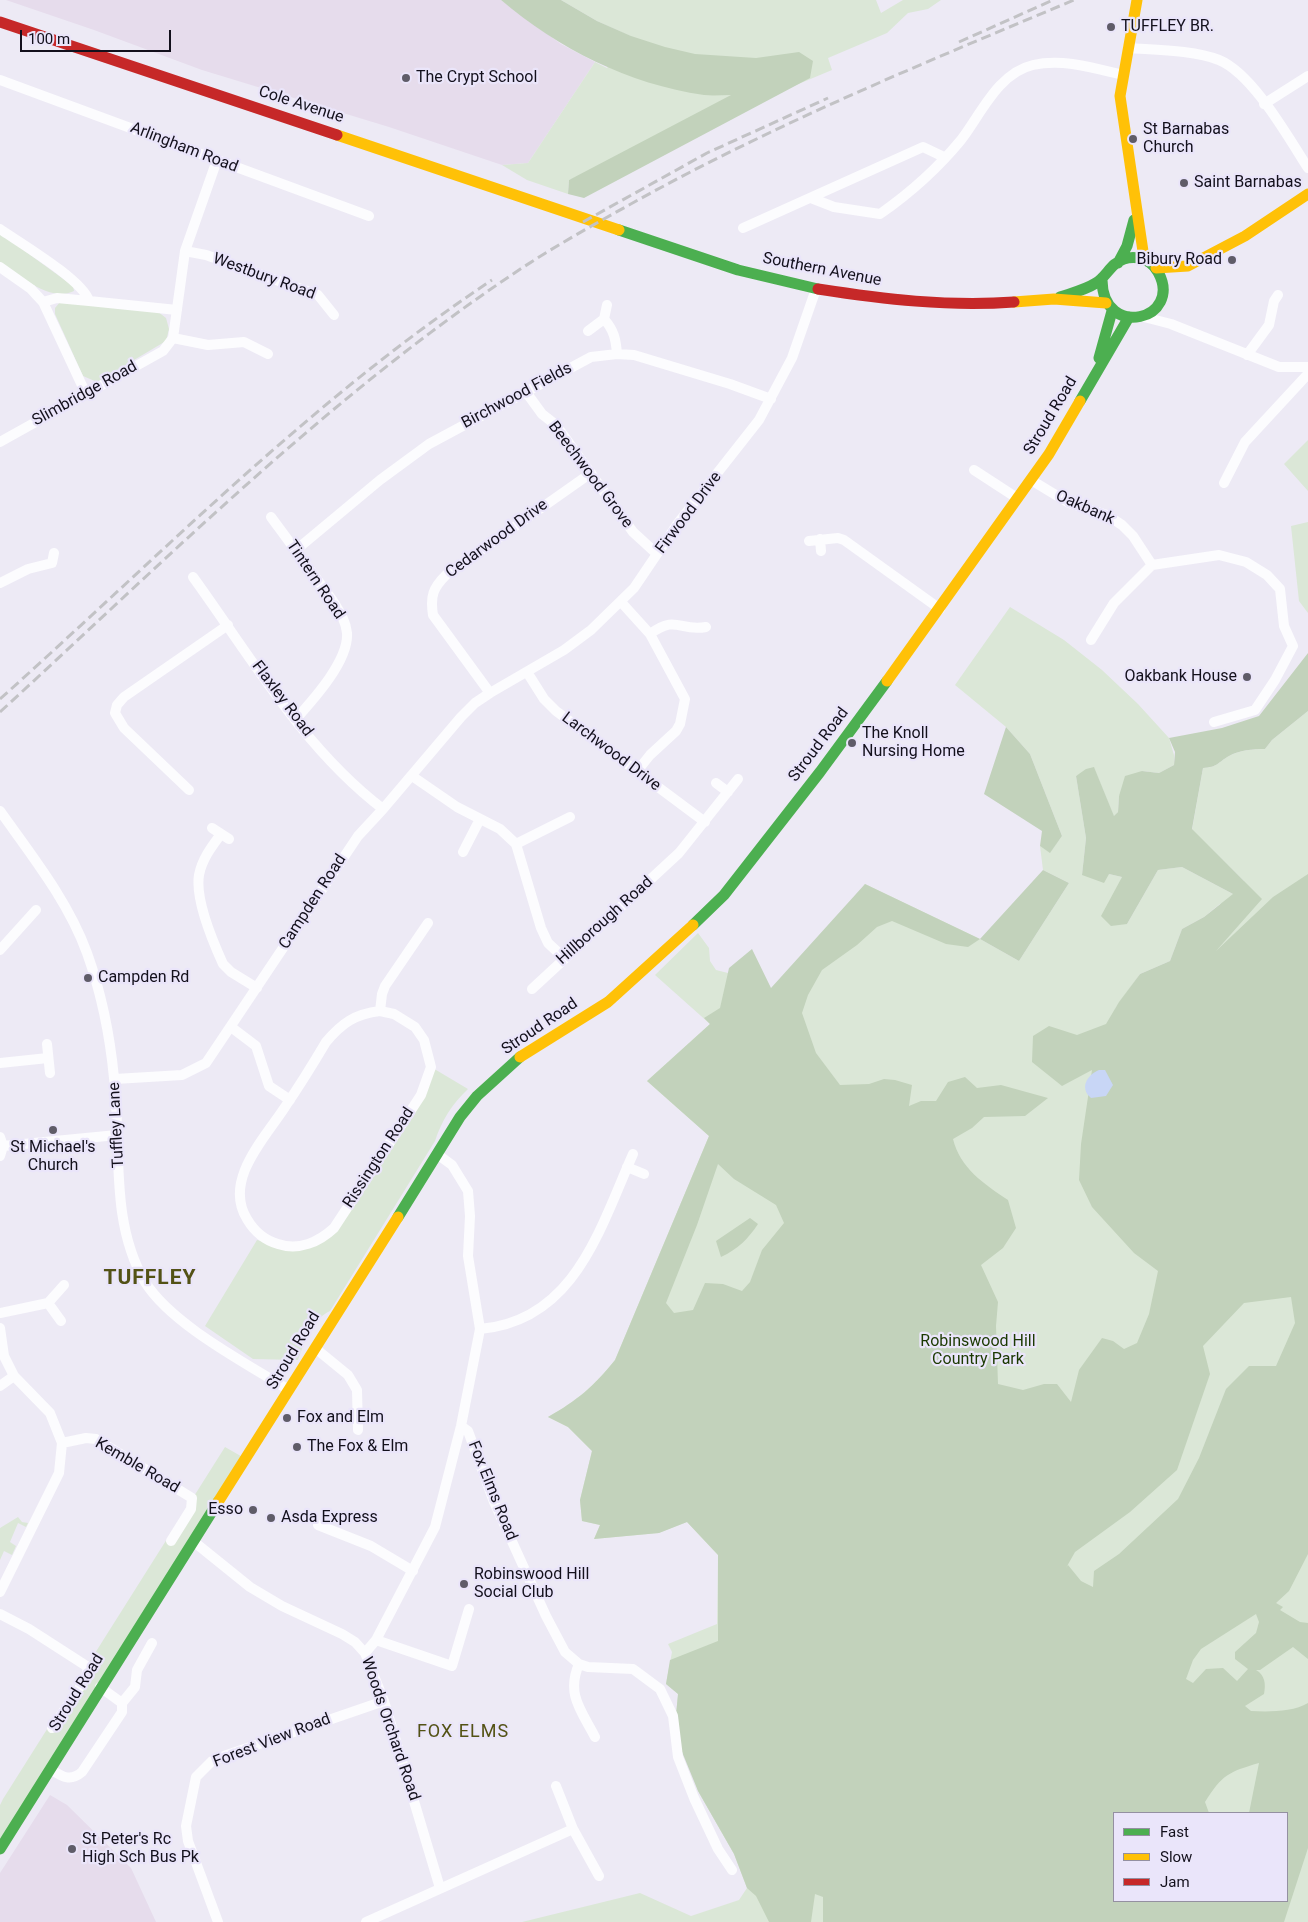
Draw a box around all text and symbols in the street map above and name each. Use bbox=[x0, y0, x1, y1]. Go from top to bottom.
place label: TUFFLEY BR. bbox=[1121, 17, 1214, 37]
scale bar bbox=[22, 20, 174, 52]
marker: TUFFLEY BR. bbox=[1105, 21, 1117, 33]
text: 100 m bbox=[28, 30, 70, 48]
place label: The Crypt School bbox=[416, 68, 537, 88]
marker: The Crypt School bbox=[400, 72, 412, 84]
street label: Cole Avenue bbox=[256, 82, 346, 128]
street label: Arlingham Road bbox=[127, 119, 241, 177]
place label: St Barnabas Church bbox=[1143, 120, 1229, 158]
marker: St Barnabas Church bbox=[1127, 133, 1139, 145]
place label: Saint Barnabas bbox=[1194, 173, 1302, 193]
marker: Saint Barnabas bbox=[1178, 177, 1190, 189]
street label: Southern Avenue bbox=[761, 249, 883, 291]
street label: Westbury Road bbox=[210, 250, 318, 304]
place label: Bibury Road bbox=[1137, 250, 1222, 270]
marker: Bibury Road bbox=[1226, 254, 1238, 266]
street label: Slimbridge Road bbox=[29, 357, 141, 431]
street label: Birchwood Fields bbox=[459, 359, 575, 433]
street label: Stroud Road bbox=[1020, 373, 1082, 459]
street label: Beechwood Grove bbox=[544, 418, 636, 532]
street label: Firwood Drive bbox=[652, 468, 726, 558]
street label: Oakbank bbox=[1053, 487, 1117, 529]
street label: Cedarwood Drive bbox=[442, 496, 552, 582]
street label: Tintern Road bbox=[282, 537, 348, 623]
street label: Flaxley Road bbox=[247, 657, 317, 741]
place label: Oakbank House bbox=[1124, 667, 1237, 687]
marker: Oakbank House bbox=[1241, 671, 1253, 683]
street label: Stroud Road bbox=[785, 704, 853, 786]
street label: Larchwood Drive bbox=[558, 709, 664, 795]
place label: The Knoll Nursing Home bbox=[862, 724, 965, 762]
marker: The Knoll Nursing Home bbox=[846, 737, 858, 749]
street label: Campden Road bbox=[275, 851, 351, 953]
street label: Hillborough Road bbox=[553, 873, 657, 969]
place label: Campden Rd bbox=[98, 968, 189, 988]
marker: Campden Rd bbox=[82, 972, 94, 984]
street label: Stroud Road bbox=[498, 995, 582, 1059]
street label: Tuffley Lane bbox=[105, 1082, 129, 1168]
street label: Rissington Road bbox=[339, 1104, 419, 1212]
marker: St Michael's Church bbox=[47, 1124, 59, 1136]
place label: St Michael's Church bbox=[10, 1138, 96, 1176]
district label: TUFFLEY bbox=[103, 1266, 197, 1292]
street label: Stroud Road bbox=[263, 1308, 325, 1394]
park label: Robinswood Hill Country Park bbox=[920, 1332, 1036, 1370]
place label: Fox and Elm bbox=[297, 1408, 384, 1428]
marker: Fox and Elm bbox=[281, 1412, 293, 1424]
street label: Kemble Road bbox=[91, 1434, 183, 1498]
place label: The Fox & Elm bbox=[307, 1437, 408, 1457]
street label: Fox Elms Road bbox=[463, 1438, 521, 1544]
marker: The Fox & Elm bbox=[291, 1441, 303, 1453]
place label: Esso bbox=[208, 1500, 243, 1520]
marker: Esso bbox=[247, 1504, 259, 1516]
place label: Asda Express bbox=[281, 1508, 378, 1528]
marker: Asda Express bbox=[265, 1512, 277, 1524]
place label: Robinswood Hill Social Club bbox=[474, 1565, 589, 1603]
marker: Robinswood Hill Social Club bbox=[458, 1578, 470, 1590]
street label: Stroud Road bbox=[46, 1651, 108, 1735]
street label: Woods Orchard Road bbox=[356, 1655, 424, 1803]
street label: Forest View Road bbox=[211, 1710, 333, 1772]
district label: FOX ELMS bbox=[416, 1721, 510, 1743]
legend bbox=[1113, 1812, 1288, 1902]
text: Fast bbox=[1160, 1823, 1189, 1841]
place label: St Peter's Rc High Sch Bus Pk bbox=[82, 1830, 199, 1868]
marker: St Peter's Rc High Sch Bus Pk bbox=[66, 1843, 78, 1855]
text: Slow bbox=[1160, 1848, 1192, 1866]
text: Jam bbox=[1160, 1873, 1190, 1891]

